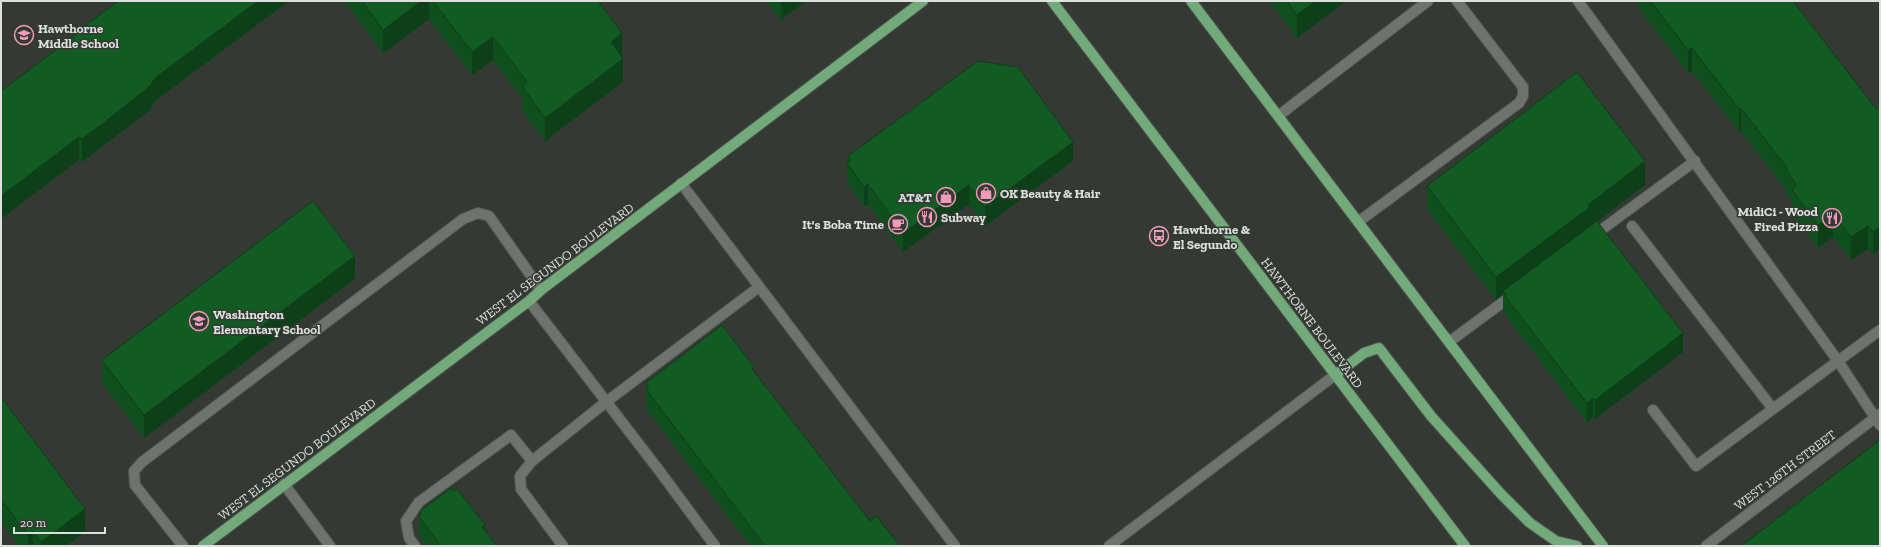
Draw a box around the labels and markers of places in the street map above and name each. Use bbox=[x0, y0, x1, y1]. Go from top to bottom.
place label: Hawthorne Middle School bbox=[38, 21, 119, 51]
school or university icon: Hawthorne Middle School bbox=[13, 24, 35, 46]
shop icon: OK Beauty & Hair bbox=[975, 182, 997, 204]
shop icon: AT&T bbox=[935, 186, 957, 208]
place label: OK Beauty & Hair bbox=[1000, 186, 1101, 201]
place label: AT&T bbox=[898, 190, 933, 205]
place label: MidiCi - Wood Fired Pizza bbox=[1737, 204, 1819, 234]
restaurant icon: Subway bbox=[916, 206, 938, 228]
restaurant icon: MidiCi - Wood Fired Pizza bbox=[1821, 207, 1843, 229]
place label: Subway bbox=[941, 210, 986, 225]
cafe icon: It's Boba Time bbox=[887, 213, 909, 235]
place label: It's Boba Time bbox=[802, 217, 885, 232]
place label: Hawthorne & El Segundo bbox=[1173, 222, 1250, 252]
bus stop icon: Hawthorne & El Segundo bbox=[1148, 225, 1170, 247]
place label: Washington Elementary School bbox=[213, 307, 321, 337]
school or university icon: Washington Elementary School bbox=[188, 310, 210, 332]

